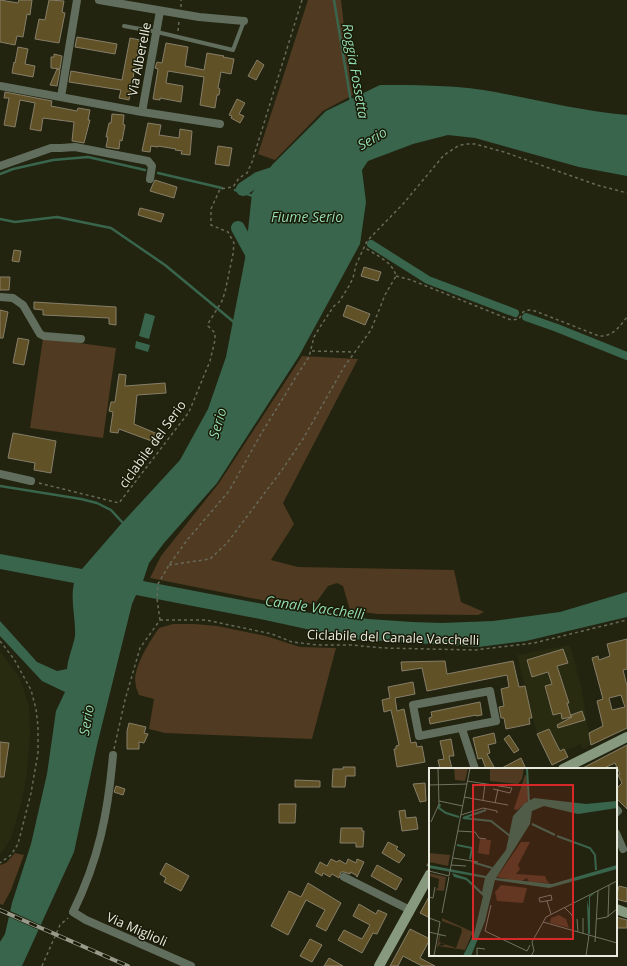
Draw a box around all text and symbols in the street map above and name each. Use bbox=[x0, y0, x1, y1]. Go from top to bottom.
street label: Via Alberelle bbox=[123, 21, 155, 97]
water label: Roggia Fossetta bbox=[338, 22, 374, 120]
water label: Serio bbox=[354, 122, 390, 154]
water label: Fiume Serio bbox=[271, 207, 343, 226]
street label: ciclabile del Serio bbox=[114, 396, 190, 491]
water label: Serio bbox=[204, 405, 230, 441]
water label: Canale Vacchelli bbox=[264, 591, 366, 623]
street label: Ciclabile del Canale Vacchelli bbox=[307, 625, 479, 649]
water label: Serio bbox=[74, 703, 98, 737]
inset map bbox=[429, 768, 617, 956]
street label: Via Miglioli bbox=[104, 908, 170, 950]

